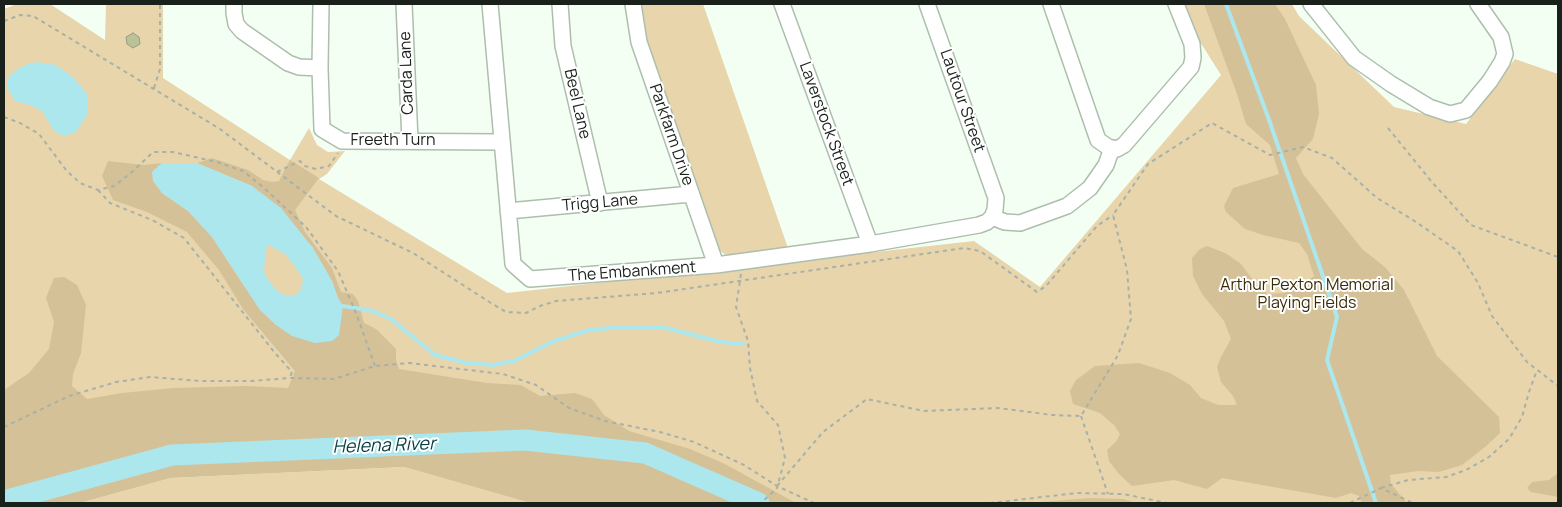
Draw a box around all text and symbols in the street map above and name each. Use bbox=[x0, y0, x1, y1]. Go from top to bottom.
street label: Carda Lane bbox=[396, 31, 418, 115]
street label: Lautour Street bbox=[935, 47, 989, 155]
street label: Laverstock Street bbox=[795, 60, 857, 188]
street label: Beel Lane bbox=[560, 67, 594, 141]
street label: Parkfarm Drive bbox=[645, 82, 697, 188]
street label: Freeth Turn bbox=[351, 131, 435, 151]
street label: Trigg Lane bbox=[561, 190, 639, 216]
street label: The Embankment bbox=[567, 258, 697, 286]
park label: Arthur Pexton Memorial Playing Fields bbox=[1220, 276, 1394, 314]
water label: Helena River bbox=[332, 433, 436, 459]

